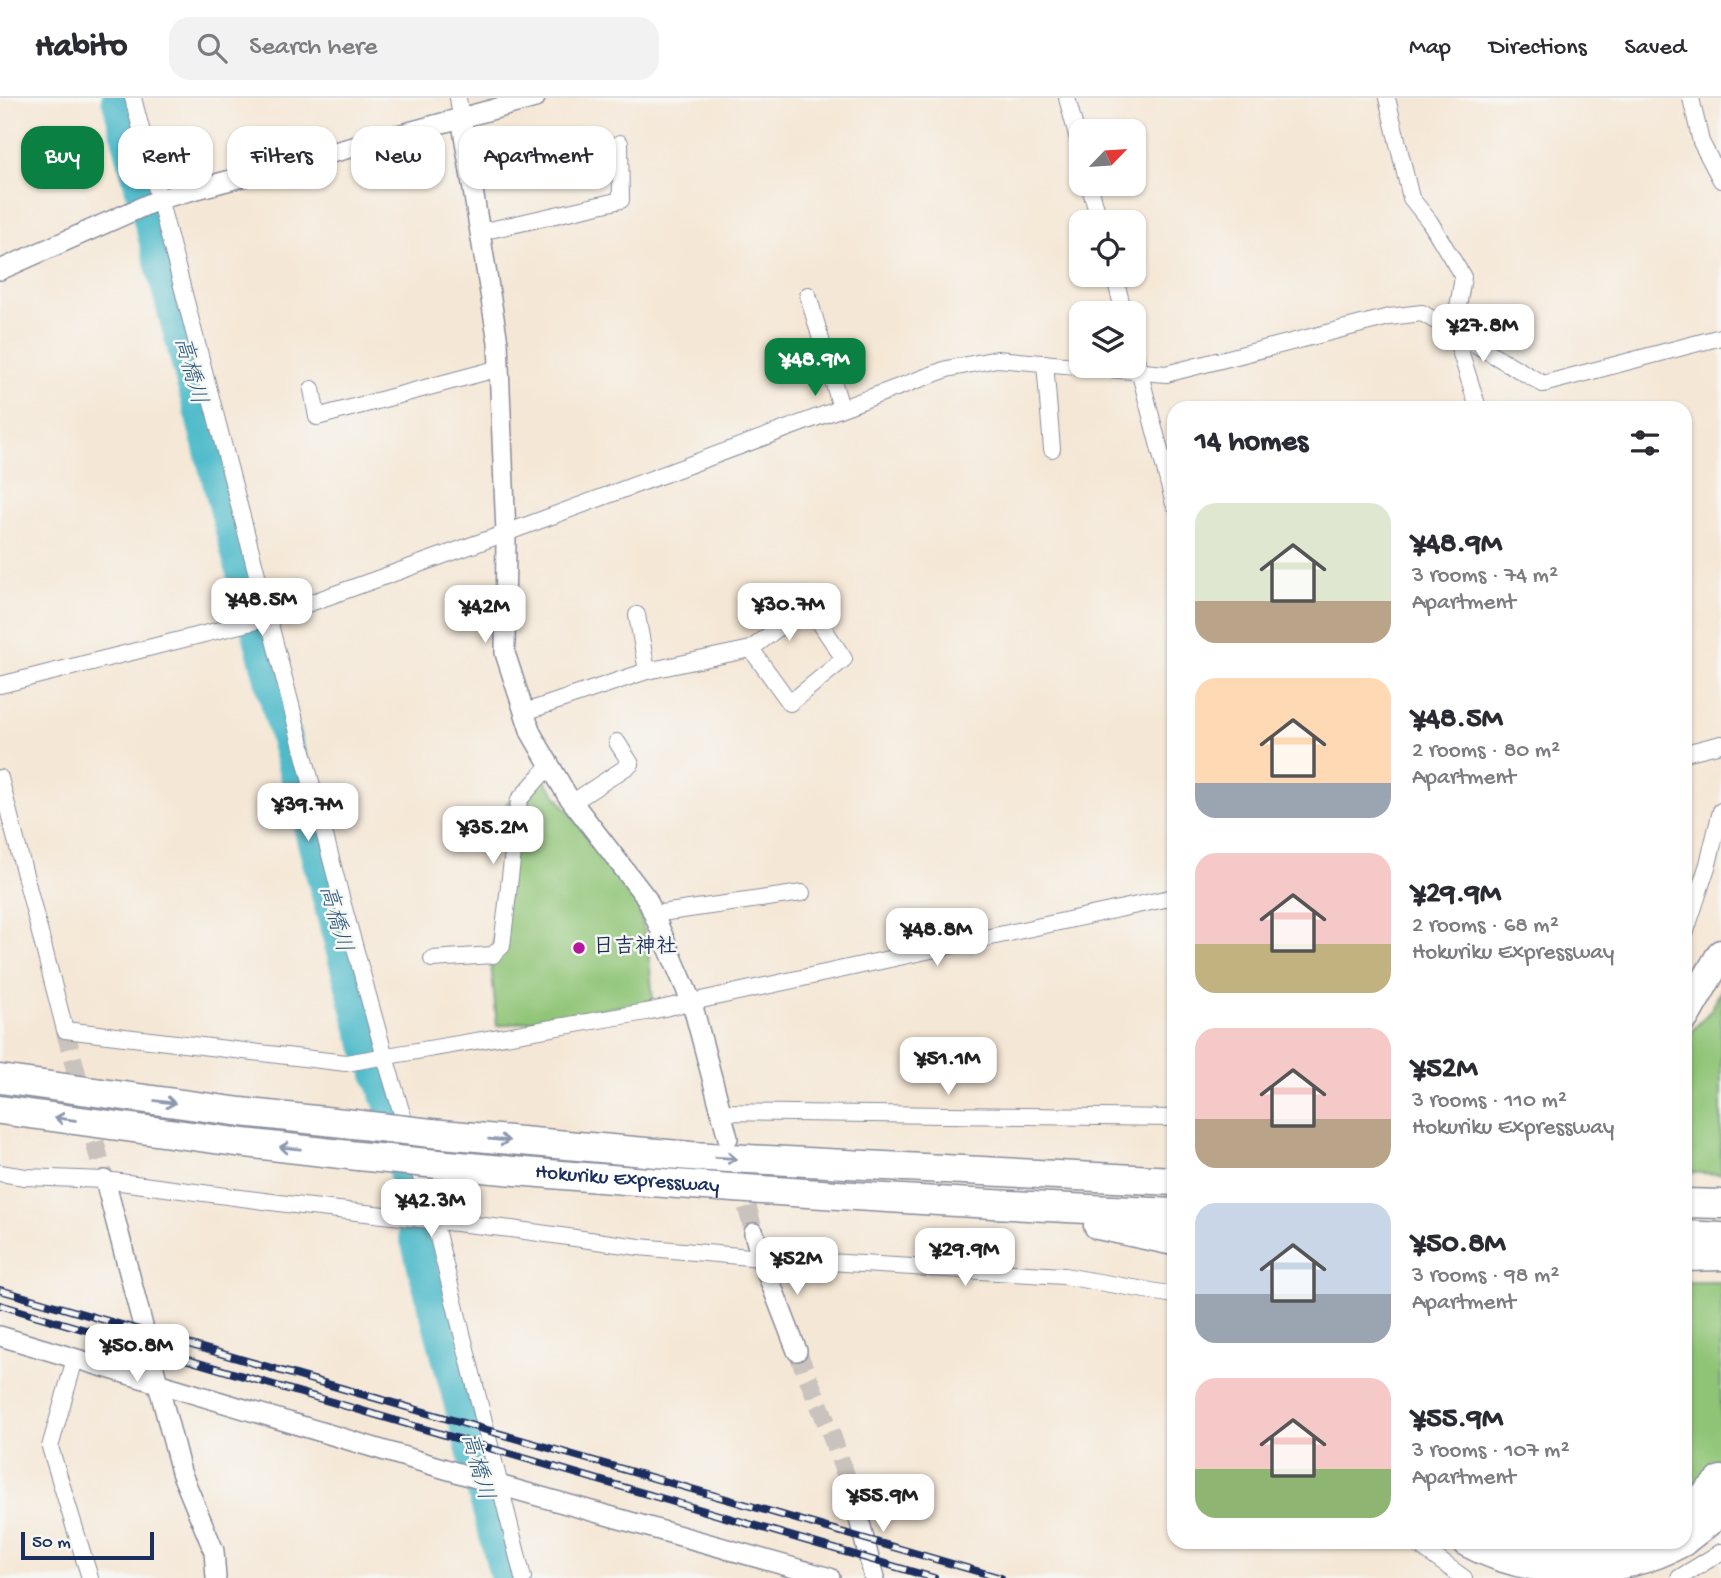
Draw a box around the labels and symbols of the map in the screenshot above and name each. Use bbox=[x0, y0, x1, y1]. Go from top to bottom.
north arrow bbox=[1069, 119, 1146, 196]
pin: ¥27.8M bbox=[1426, 304, 1540, 364]
water label: 高橋川 bbox=[167, 334, 212, 408]
pin: ¥48.9M bbox=[758, 338, 872, 398]
pin: ¥48.5M bbox=[205, 578, 319, 638]
pin: ¥30.7M bbox=[732, 584, 846, 643]
pin: ¥42M bbox=[444, 586, 526, 645]
pin: ¥39.7M bbox=[251, 784, 365, 843]
pin: ¥35.2M bbox=[436, 806, 550, 866]
water label: 高橋川 bbox=[312, 882, 357, 956]
pin: ¥48.8M bbox=[880, 908, 994, 968]
place label: 日吉神社 bbox=[593, 934, 677, 961]
marker: 日吉神社 bbox=[571, 940, 587, 956]
pin: ¥51.1M bbox=[891, 1038, 1005, 1097]
one-way arrow bbox=[153, 1096, 175, 1109]
one-way arrow bbox=[54, 1112, 77, 1125]
one-way arrow bbox=[487, 1134, 510, 1147]
one-way arrow bbox=[279, 1141, 302, 1154]
one-way arrow bbox=[714, 1152, 736, 1165]
street label: Hokuriku Expressway bbox=[534, 1160, 720, 1200]
pin: ¥42.3M bbox=[374, 1180, 488, 1239]
pin: ¥29.9M bbox=[908, 1228, 1022, 1288]
pin: ¥52M bbox=[756, 1238, 838, 1297]
pin: ¥50.8M bbox=[80, 1324, 194, 1384]
water label: 高橋川 bbox=[454, 1430, 499, 1504]
pin: ¥55.9M bbox=[826, 1474, 940, 1534]
scale bar bbox=[21, 1529, 154, 1561]

